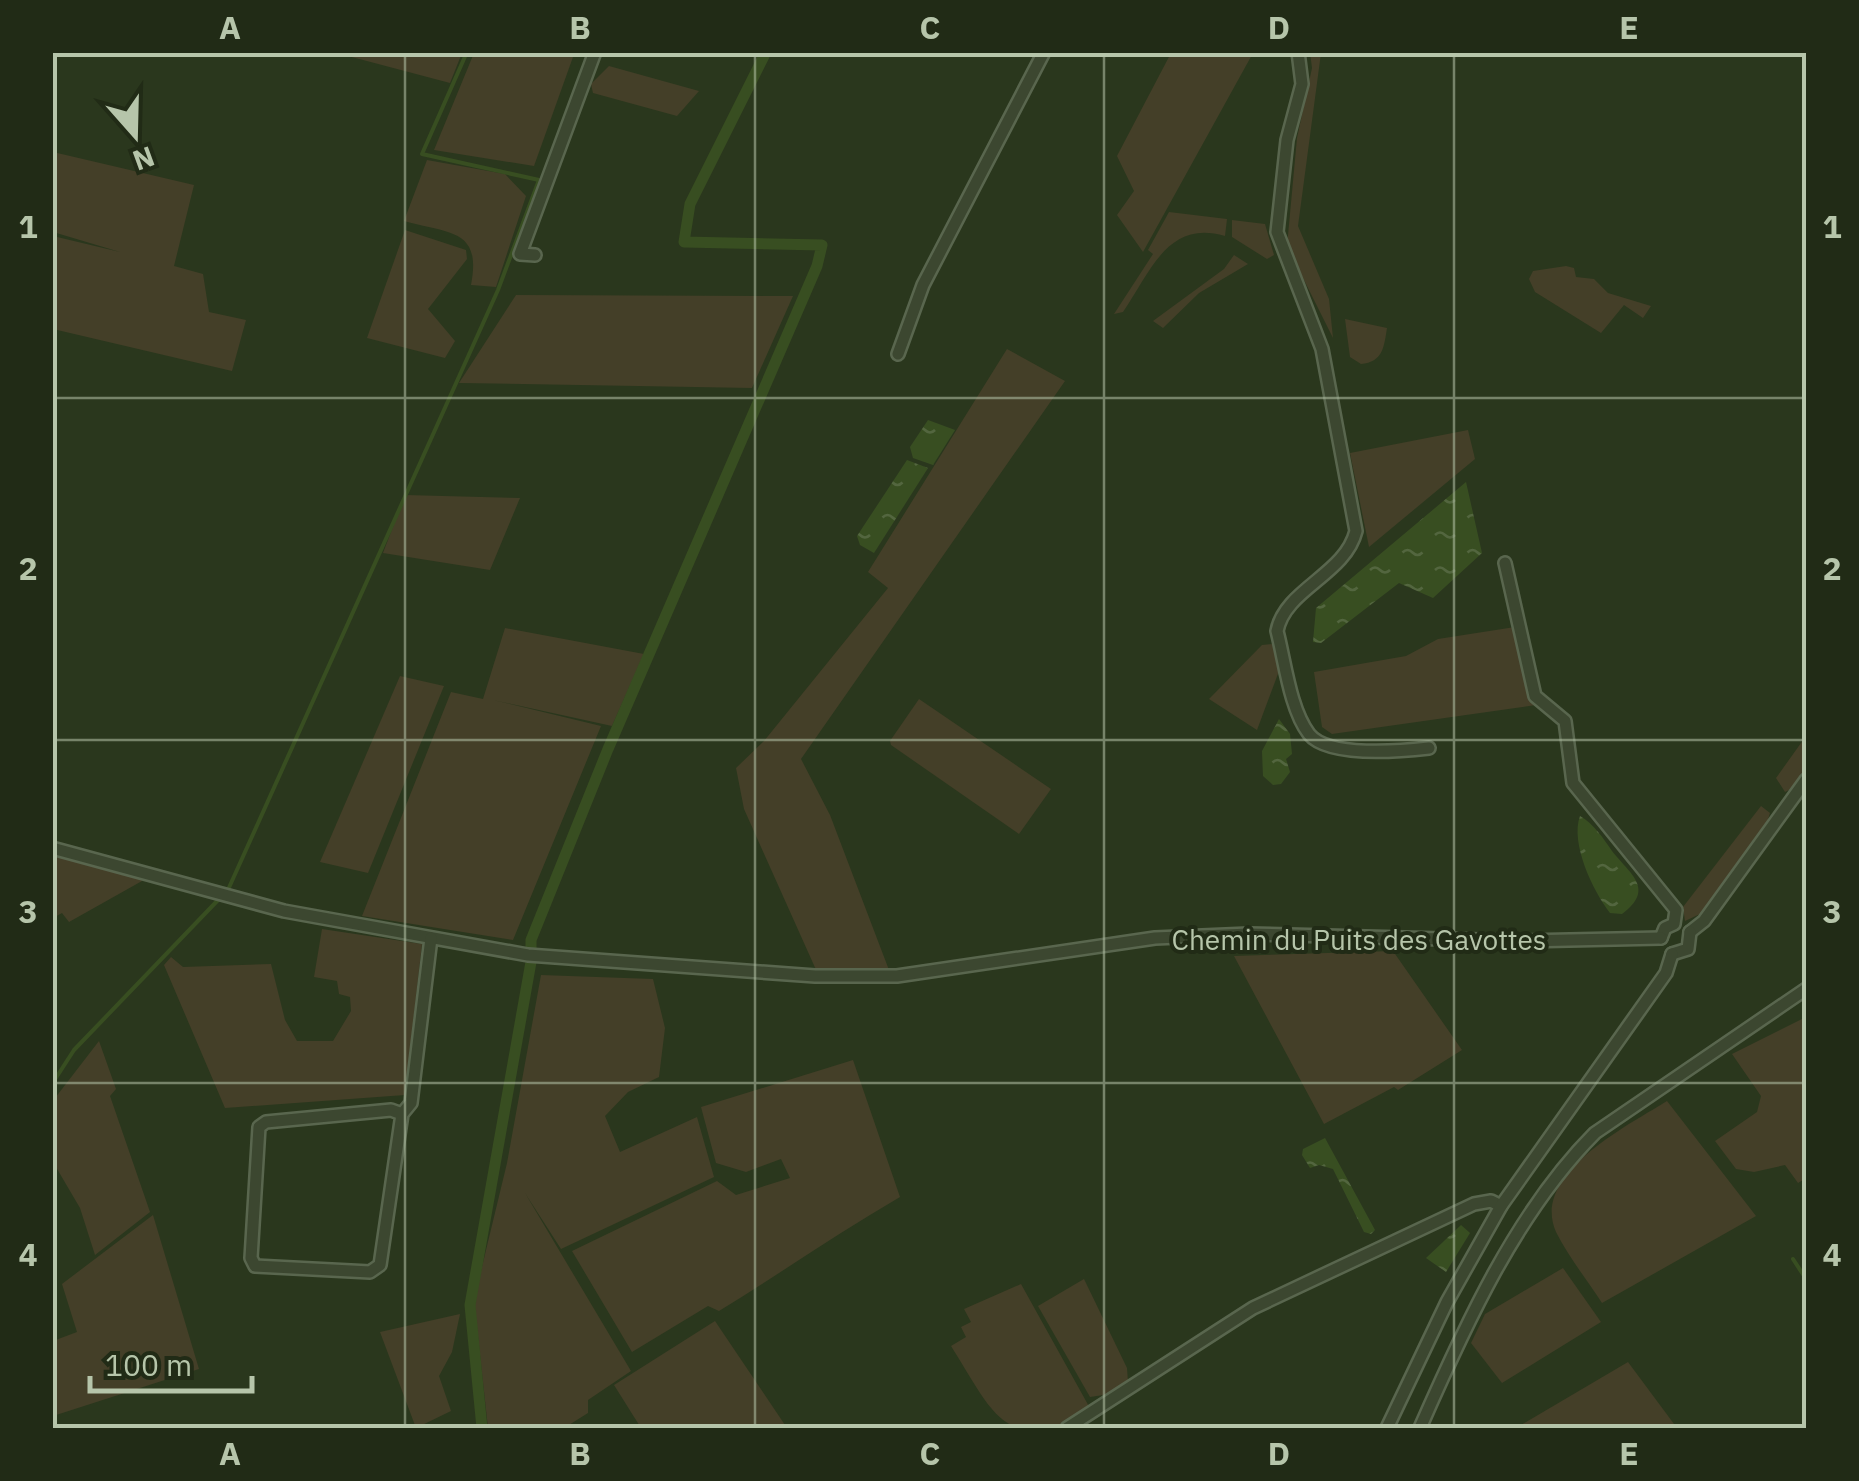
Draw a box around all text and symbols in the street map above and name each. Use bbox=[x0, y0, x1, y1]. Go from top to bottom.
text: A bbox=[219, 6, 241, 48]
text: B bbox=[569, 6, 591, 48]
text: C bbox=[920, 6, 940, 48]
text: D bbox=[1268, 6, 1290, 48]
text: E bbox=[1619, 6, 1639, 48]
north arrow bbox=[85, 85, 185, 185]
text: N bbox=[128, 138, 160, 180]
text: 1 bbox=[18, 205, 38, 247]
text: 1 bbox=[1822, 205, 1842, 247]
text: 2 bbox=[18, 547, 38, 589]
text: 2 bbox=[1822, 547, 1842, 589]
text: 3 bbox=[18, 890, 38, 932]
text: 3 bbox=[1822, 890, 1842, 932]
street label: Chemin du Puits des Gavottes bbox=[1172, 921, 1546, 958]
text: 4 bbox=[18, 1233, 38, 1275]
text: 4 bbox=[1822, 1233, 1842, 1275]
scale bar bbox=[90, 1331, 252, 1393]
text: 100 m bbox=[105, 1345, 192, 1384]
text: A bbox=[219, 1432, 241, 1474]
text: B bbox=[569, 1432, 591, 1474]
text: C bbox=[920, 1432, 940, 1474]
text: D bbox=[1268, 1432, 1290, 1474]
text: E bbox=[1619, 1432, 1639, 1474]

